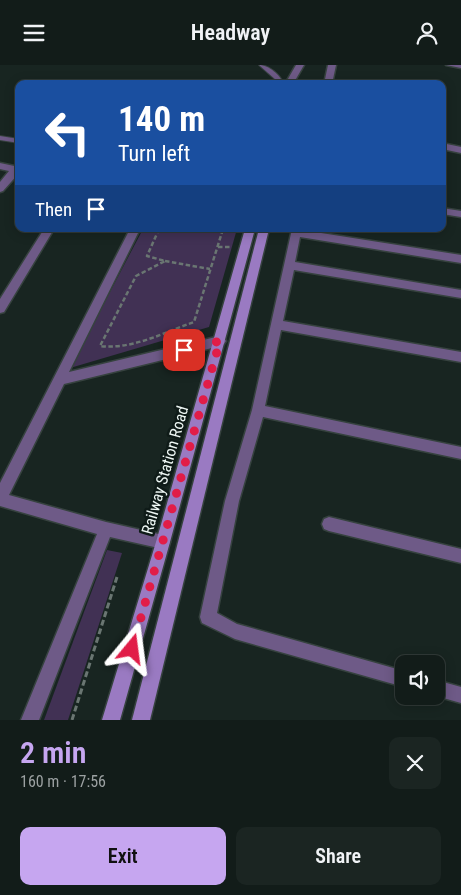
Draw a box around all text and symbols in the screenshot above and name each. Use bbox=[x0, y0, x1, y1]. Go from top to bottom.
icon: menu bbox=[20, 19, 48, 47]
icon: person bbox=[413, 19, 441, 47]
text: Headway bbox=[191, 20, 270, 45]
text: 140 m bbox=[118, 99, 205, 140]
icon: left bbox=[35, 100, 100, 165]
text: Turn left bbox=[118, 141, 190, 166]
icon: arrive bbox=[82, 195, 110, 223]
text: Then bbox=[35, 198, 72, 221]
pin bbox=[163, 329, 205, 371]
icon: arrive bbox=[170, 336, 198, 364]
street label: Railway Station Road bbox=[138, 404, 192, 536]
position arrow bbox=[105, 622, 157, 674]
map controls bbox=[395, 655, 445, 705]
button: sound bbox=[395, 655, 445, 705]
text: 2 min bbox=[20, 735, 86, 770]
button: close bbox=[389, 737, 441, 789]
text: 160 m · 17:56 bbox=[20, 772, 106, 791]
button: Exit bbox=[20, 827, 226, 885]
button: Share bbox=[236, 827, 441, 885]

